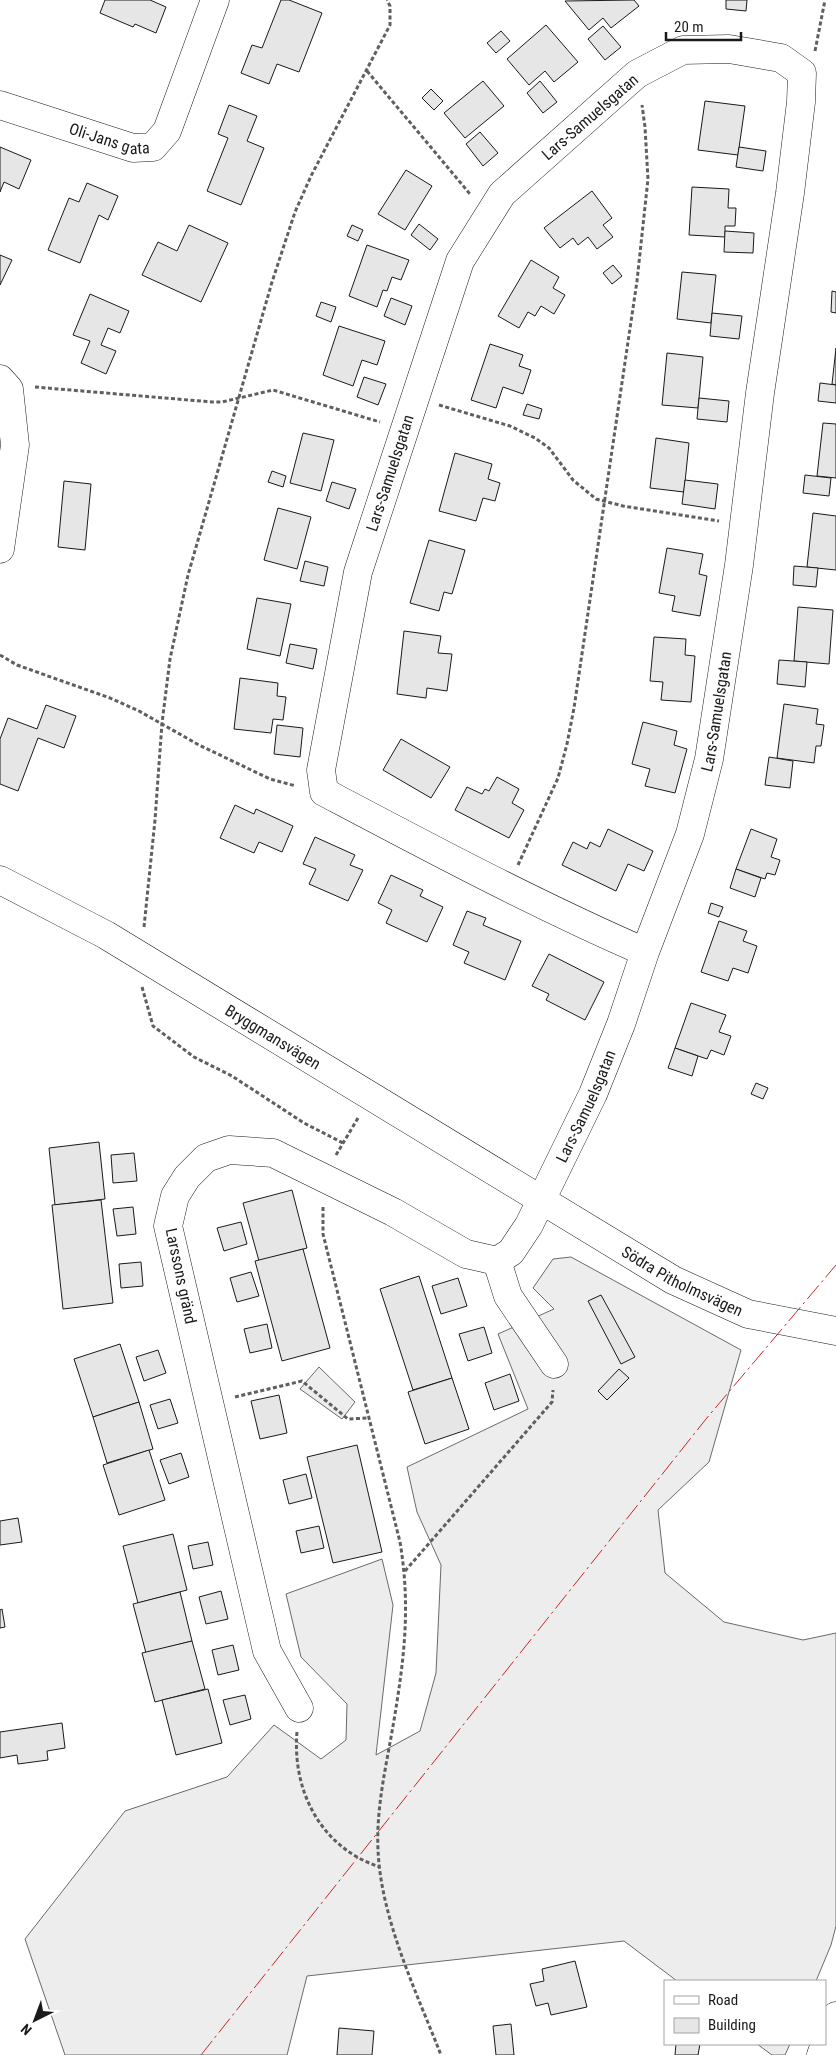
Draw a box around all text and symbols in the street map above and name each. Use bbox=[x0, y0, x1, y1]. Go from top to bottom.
scale bar bbox=[666, 10, 741, 42]
text: 20 m bbox=[674, 18, 704, 36]
street label: Lars-Samuelsgatan bbox=[538, 70, 642, 164]
street label: Oli-Jans gata bbox=[67, 119, 150, 158]
street label: Lars-Samuelsgatan bbox=[362, 412, 418, 534]
street label: Lars-Samuelsgatan bbox=[697, 650, 735, 774]
street label: Bryggmansvägen bbox=[222, 1000, 324, 1073]
street label: Lars-Samuelsgatan bbox=[552, 1047, 619, 1165]
street label: Larssons gränd bbox=[162, 1226, 200, 1326]
street label: Södra Pitholmsvägen bbox=[618, 1242, 746, 1320]
legend bbox=[664, 1980, 826, 2045]
text: Road bbox=[708, 1991, 738, 2009]
north arrow bbox=[10, 1995, 60, 2045]
text: Building bbox=[708, 2016, 756, 2034]
text: N bbox=[18, 2021, 35, 2038]

